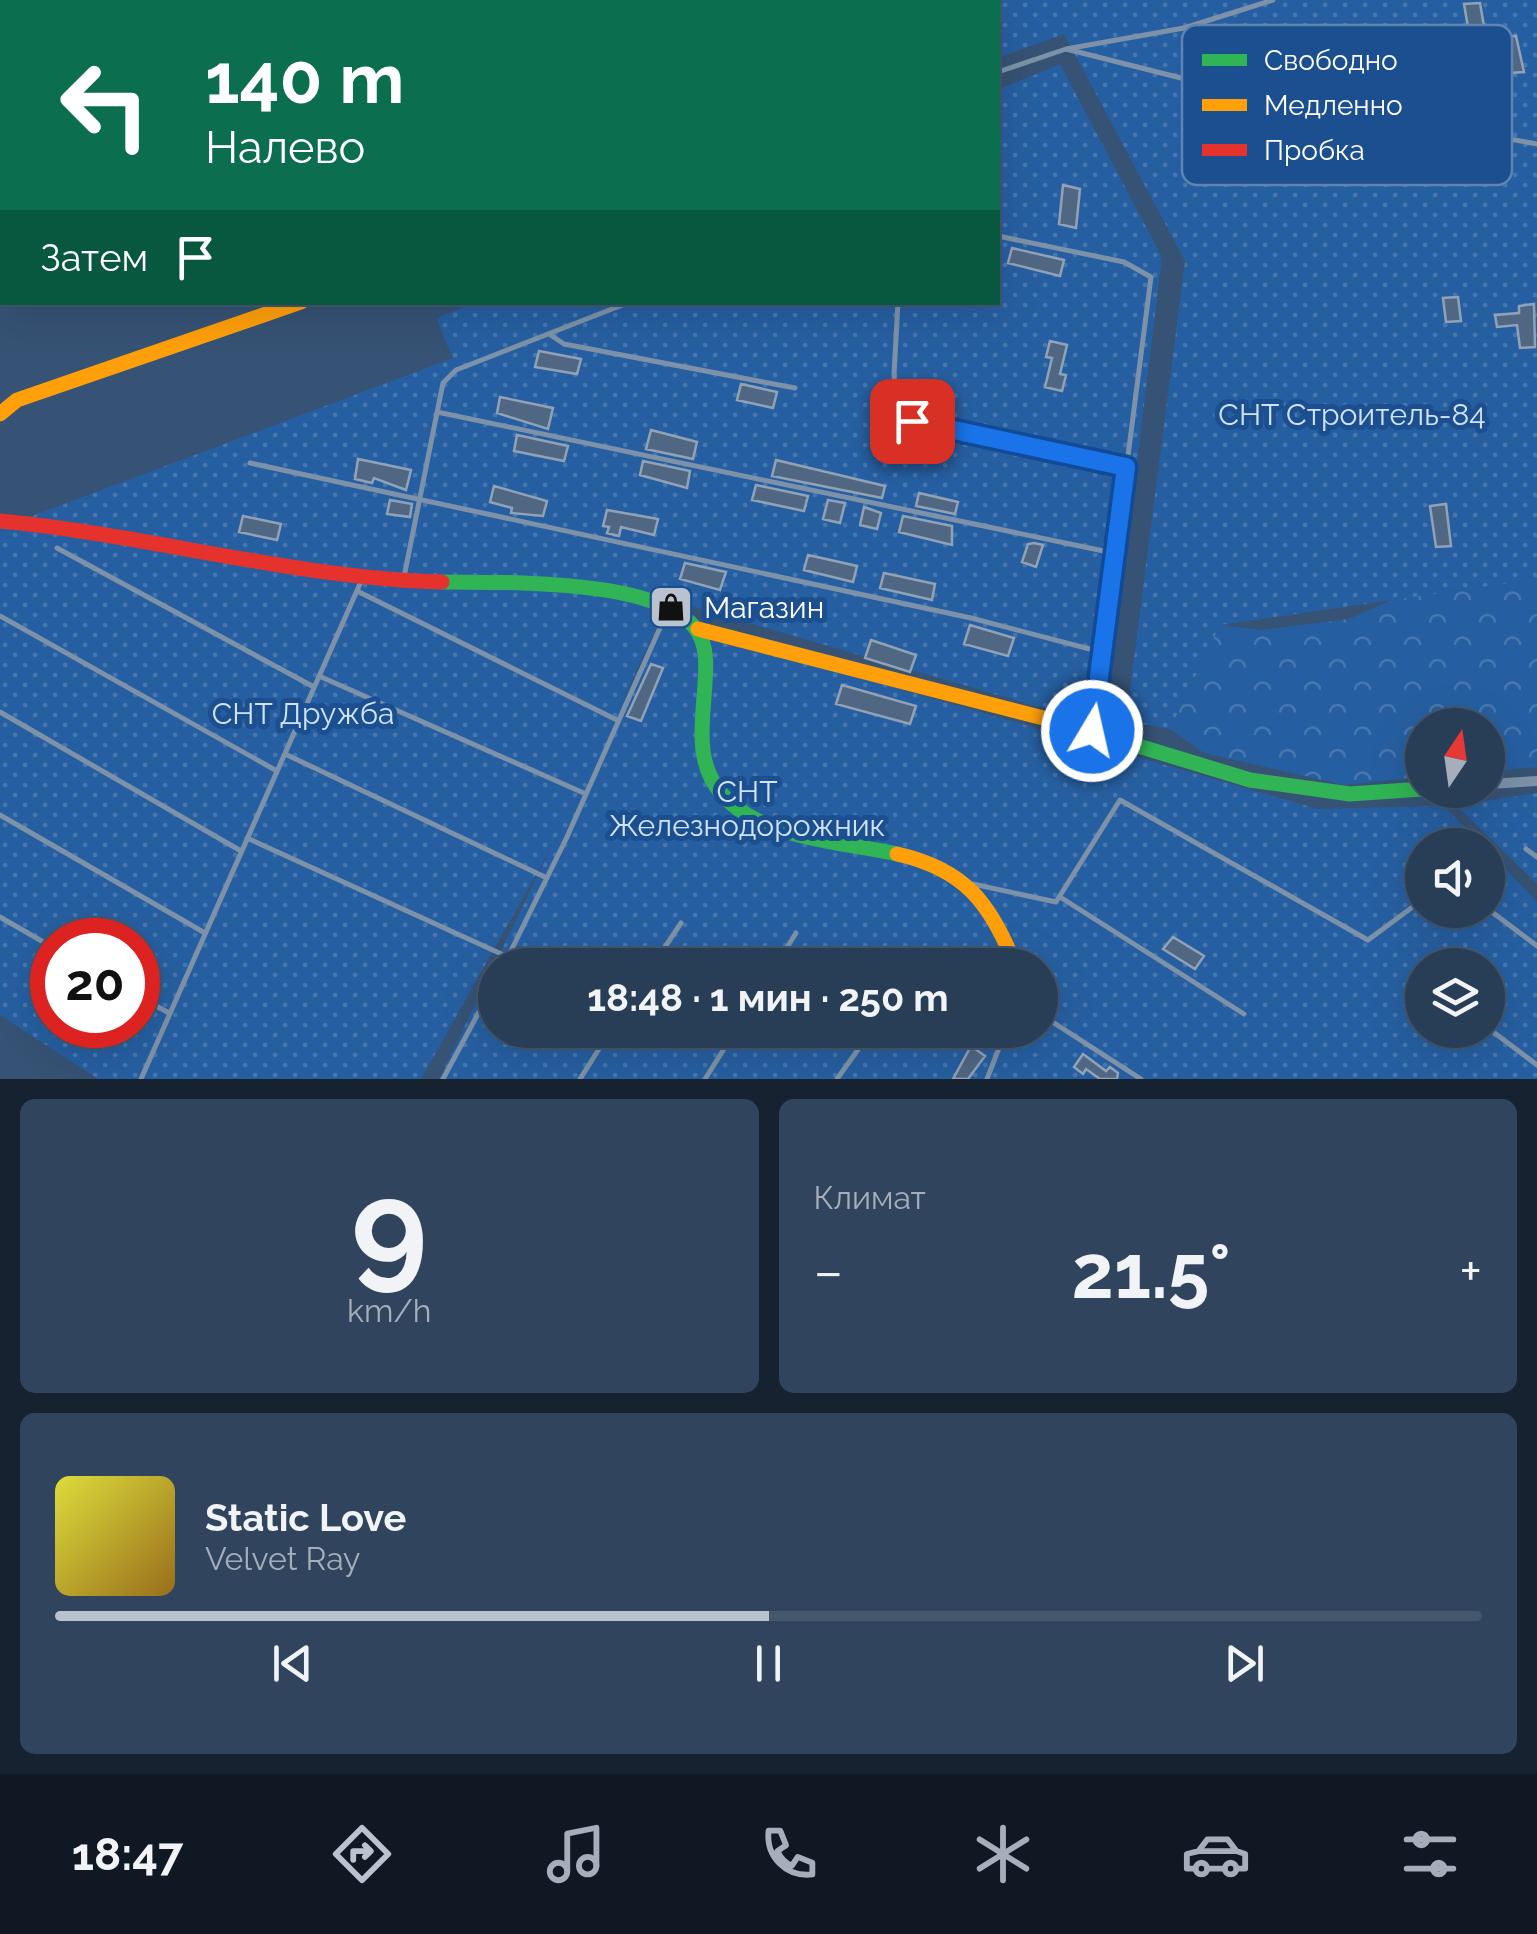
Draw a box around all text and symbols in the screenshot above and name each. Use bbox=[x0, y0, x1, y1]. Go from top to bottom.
legend bbox=[1182, 25, 1512, 185]
text: 140 m bbox=[205, 37, 405, 119]
icon: left bbox=[40, 40, 170, 170]
text: Свободно bbox=[1264, 44, 1398, 77]
text: Медленно bbox=[1264, 89, 1403, 122]
text: Налево bbox=[205, 121, 365, 174]
text: Пробка bbox=[1264, 134, 1365, 167]
icon: arrive bbox=[168, 230, 223, 285]
text: Затем bbox=[40, 235, 148, 280]
pin bbox=[870, 379, 955, 464]
icon: arrive bbox=[885, 394, 940, 449]
park label: СНТ Строитель-84 bbox=[1218, 397, 1486, 432]
shop icon: Магазин bbox=[648, 584, 694, 630]
place label: Магазин bbox=[704, 590, 824, 625]
position arrow bbox=[1040, 679, 1144, 783]
park label: СНТ Дружба bbox=[212, 696, 394, 731]
north arrow bbox=[1405, 708, 1505, 808]
map controls bbox=[1405, 708, 1505, 1048]
park label: СНТ Железнодорожник bbox=[609, 774, 885, 843]
button: sound bbox=[1405, 828, 1505, 928]
speed limit sign: 20 bbox=[30, 918, 160, 1048]
button: layers bbox=[1405, 948, 1505, 1048]
text: 18:48 · 1 мин · 250 m bbox=[587, 975, 949, 1020]
text: 9 bbox=[351, 1151, 428, 1303]
text: Климат bbox=[814, 1179, 926, 1216]
text: 21.5° bbox=[1072, 1227, 1231, 1316]
text: − bbox=[814, 1239, 843, 1304]
text: + bbox=[1459, 1239, 1482, 1304]
text: km/h bbox=[347, 1292, 431, 1329]
text: Static Love bbox=[205, 1495, 406, 1540]
text: Velvet Ray bbox=[205, 1540, 360, 1577]
icon: previous bbox=[265, 1636, 320, 1691]
icon: pause bbox=[741, 1636, 796, 1691]
icon: next bbox=[1217, 1636, 1272, 1691]
icon: directions bbox=[327, 1819, 397, 1889]
icon: music bbox=[541, 1819, 611, 1889]
icon: phone bbox=[754, 1819, 824, 1889]
icon: climate bbox=[968, 1819, 1038, 1889]
icon: car bbox=[1181, 1819, 1251, 1889]
icon: filters bbox=[1395, 1819, 1465, 1889]
text: 18:47 bbox=[72, 1828, 183, 1881]

